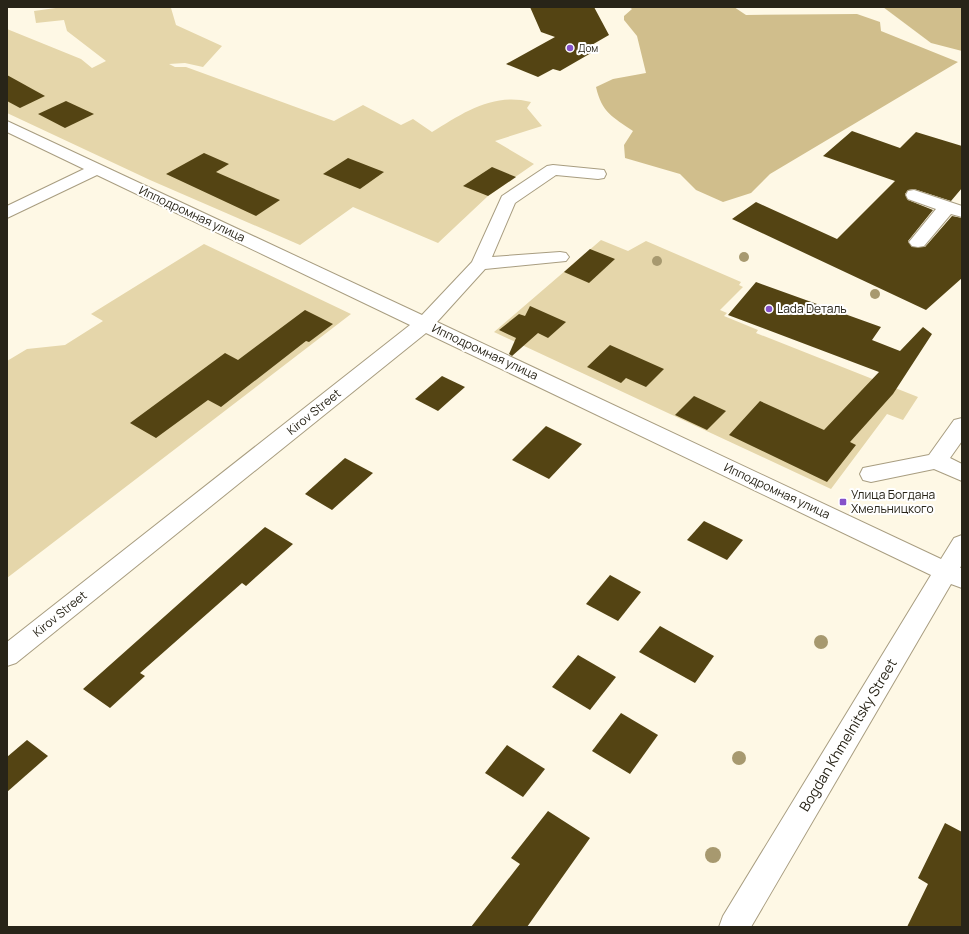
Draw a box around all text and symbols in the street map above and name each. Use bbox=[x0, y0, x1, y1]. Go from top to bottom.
place label: Дом bbox=[578, 41, 598, 55]
marker: Дом bbox=[565, 43, 575, 53]
street label: Ипподромная улица bbox=[136, 181, 248, 246]
place label: Lada Dеталь bbox=[777, 300, 847, 317]
marker: Lada Dеталь bbox=[764, 304, 774, 314]
street label: Ипподромная улица bbox=[429, 319, 541, 384]
street label: Kirov Street bbox=[283, 385, 344, 439]
street label: Ипподромная улица bbox=[721, 458, 833, 523]
place label: Улица Богдана Хмельницкого bbox=[851, 486, 935, 517]
marker: Улица Богдана Хмельницкого bbox=[838, 497, 848, 507]
street label: Kirov Street bbox=[29, 587, 90, 641]
street label: Bogdan Khmelnitsky Street bbox=[794, 654, 901, 815]

